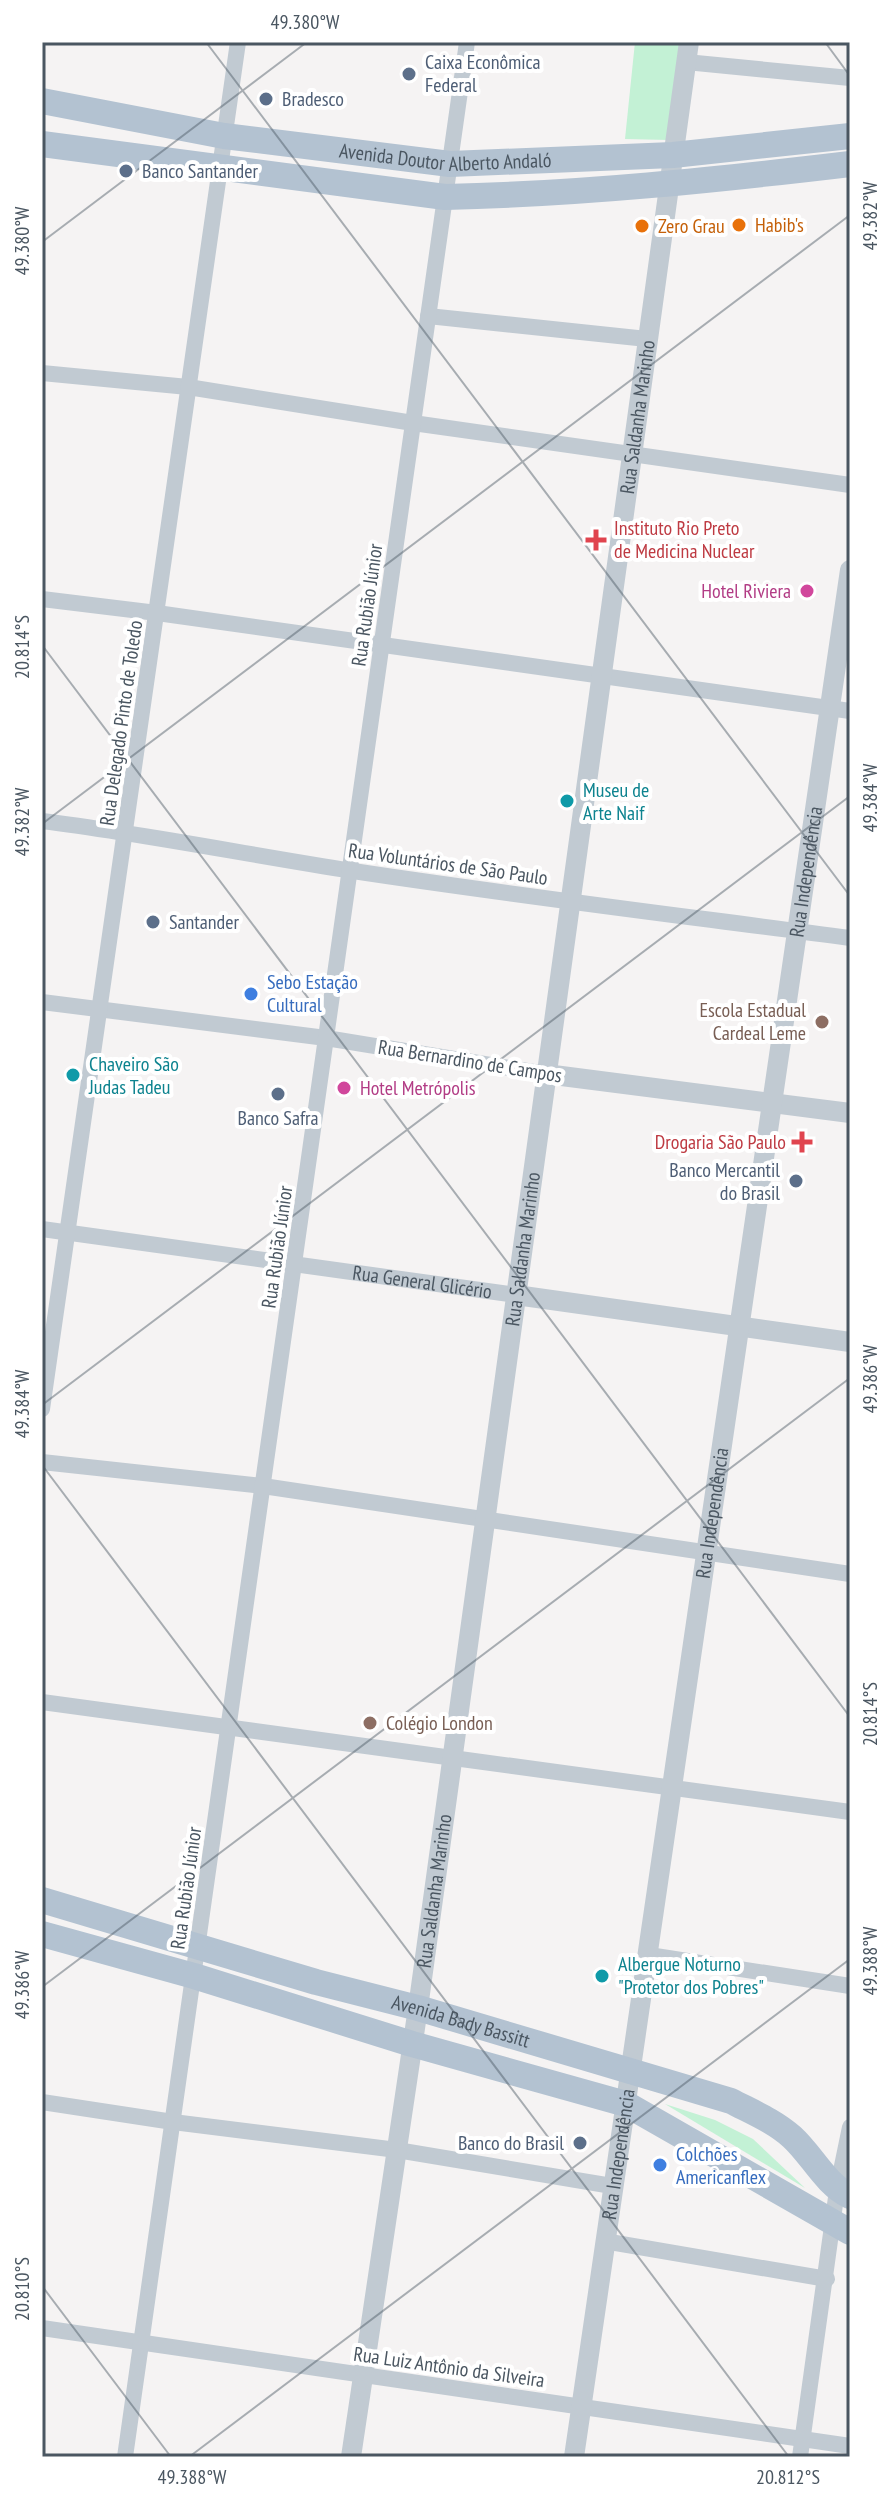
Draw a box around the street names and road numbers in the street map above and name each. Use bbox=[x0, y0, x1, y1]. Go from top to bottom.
street label: Avenida Doutor Alberto Andaló bbox=[338, 137, 552, 177]
street label: Rua Saldanha Marinho bbox=[614, 338, 661, 496]
street label: Rua Rubião Júnior bbox=[346, 542, 389, 668]
street label: Rua Delegado Pinto de Toledo bbox=[94, 619, 148, 827]
street label: Rua Independência bbox=[783, 805, 828, 939]
street label: Rua Voluntários de São Paulo bbox=[347, 837, 549, 891]
street label: Rua Bernardino de Campos bbox=[376, 1034, 564, 1088]
street label: Rua Saldanha Marinho bbox=[499, 1171, 546, 1328]
street label: Rua Rubião Júnior bbox=[256, 1184, 299, 1310]
street label: Rua General Glicério bbox=[351, 1259, 494, 1305]
street label: Rua Independência bbox=[690, 1446, 734, 1580]
street label: Rua Saldanha Marinho bbox=[411, 1812, 458, 1970]
street label: Rua Rubião Júnior bbox=[165, 1825, 208, 1951]
street label: Avenida Bady Bassitt bbox=[389, 1989, 533, 2054]
street label: Rua Independência bbox=[596, 2087, 641, 2221]
street label: Rua Luiz Antônio da Silveira bbox=[352, 2341, 546, 2393]

